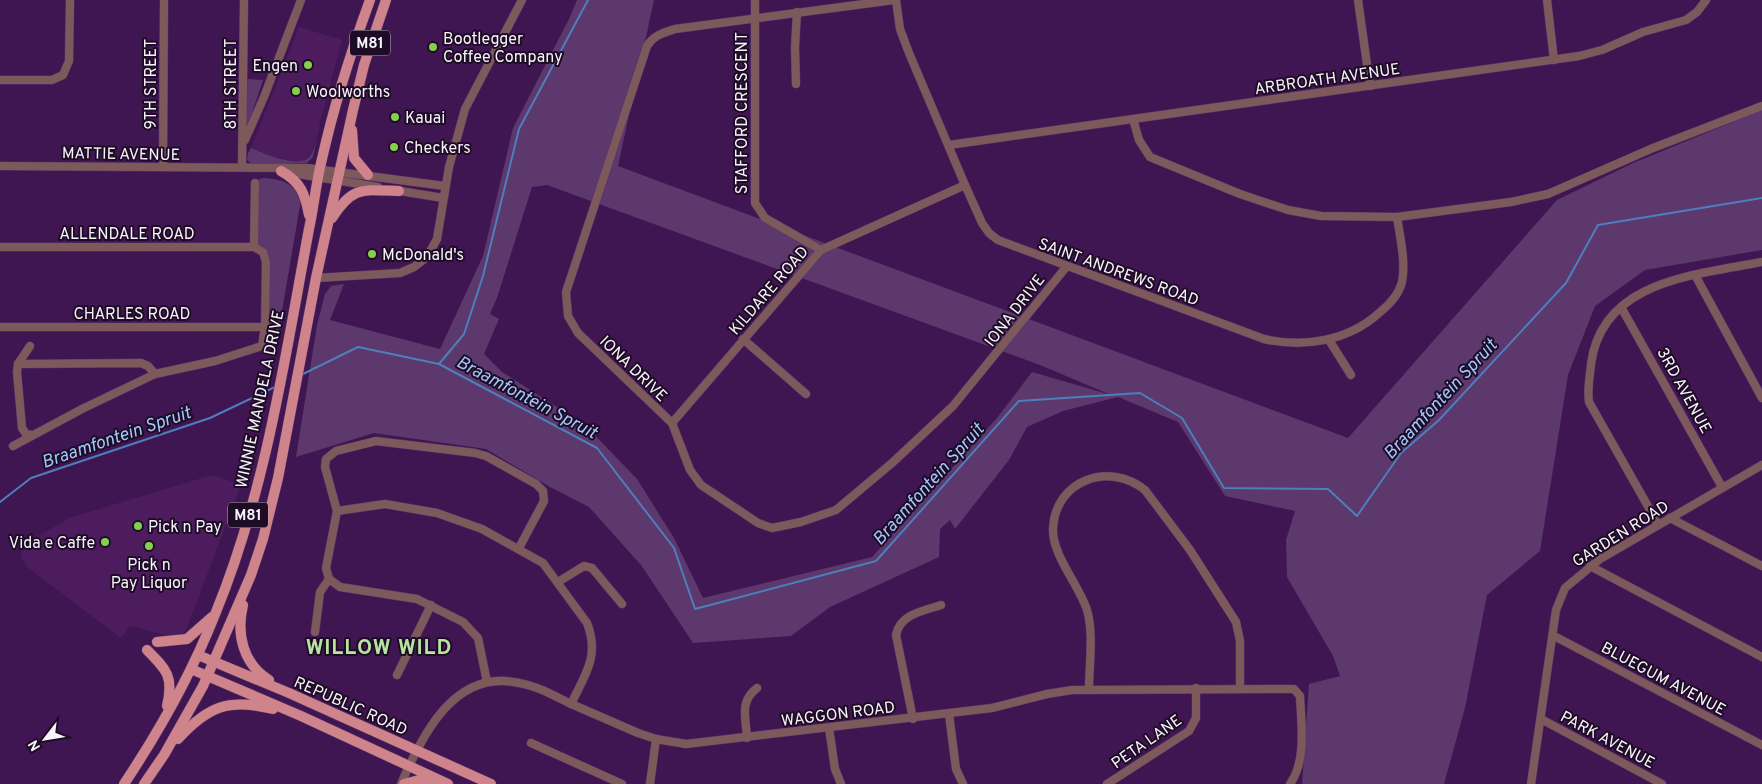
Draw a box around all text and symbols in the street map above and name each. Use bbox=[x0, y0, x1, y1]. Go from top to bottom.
road number: M81 bbox=[350, 30, 390, 56]
place label: Bootlegger Coffee Company bbox=[443, 30, 563, 68]
street label: STAFFORD CRESCENT bbox=[733, 32, 753, 194]
street label: 8TH STREET bbox=[222, 38, 242, 130]
street label: 9TH STREET bbox=[142, 39, 162, 129]
marker: Bootlegger Coffee Company bbox=[427, 41, 439, 53]
place label: Engen bbox=[253, 57, 298, 77]
marker: Engen bbox=[302, 59, 314, 71]
street label: ARBROATH AVENUE bbox=[1253, 60, 1401, 100]
place label: Woolworths bbox=[306, 83, 390, 103]
marker: Woolworths bbox=[290, 85, 302, 97]
place label: Kauai bbox=[405, 109, 445, 129]
marker: Kauai bbox=[389, 111, 401, 123]
place label: Checkers bbox=[404, 139, 471, 159]
marker: Checkers bbox=[388, 141, 400, 153]
street label: MATTIE AVENUE bbox=[62, 144, 180, 166]
street label: ALLENDALE ROAD bbox=[59, 225, 195, 245]
street label: SAINT ANDREWS ROAD bbox=[1035, 235, 1201, 311]
street label: KILDARE ROAD bbox=[725, 243, 814, 340]
place label: McDonald's bbox=[382, 246, 464, 266]
marker: McDonald's bbox=[366, 248, 378, 260]
street label: IONA DRIVE bbox=[981, 271, 1050, 352]
street label: CHARLES ROAD bbox=[73, 305, 191, 325]
street label: WINNIE MANDELA DRIVE bbox=[232, 309, 290, 490]
street label: IONA DRIVE bbox=[594, 332, 671, 407]
water label: Braamfontein Spruit bbox=[1379, 334, 1504, 465]
street label: 3RD AVENUE bbox=[1651, 344, 1715, 437]
water label: Braamfontein Spruit bbox=[452, 351, 602, 446]
water label: Braamfontein Spruit bbox=[39, 402, 196, 475]
water label: Braamfontein Spruit bbox=[868, 418, 991, 551]
street label: GARDEN ROAD bbox=[1569, 497, 1673, 572]
road number: M81 bbox=[228, 502, 268, 528]
place label: Pick n Pay bbox=[148, 518, 222, 538]
marker: Pick n Pay bbox=[132, 520, 144, 532]
place label: Vida e Caffe bbox=[9, 534, 95, 554]
marker: Vida e Caffe bbox=[99, 536, 111, 548]
marker: Pick n Pay Liquor bbox=[143, 540, 155, 552]
place label: Pick n Pay Liquor bbox=[111, 556, 187, 594]
district label: WILLOW WILD bbox=[306, 635, 452, 662]
street label: BLUEGUM AVENUE bbox=[1597, 638, 1729, 721]
street label: REPUBLIC ROAD bbox=[290, 673, 410, 741]
street label: WAGGON ROAD bbox=[780, 698, 896, 732]
street label: PARK AVENUE bbox=[1556, 707, 1658, 774]
street label: PETA LANE bbox=[1108, 711, 1186, 774]
north arrow bbox=[20, 714, 70, 764]
text: N bbox=[25, 736, 45, 754]

